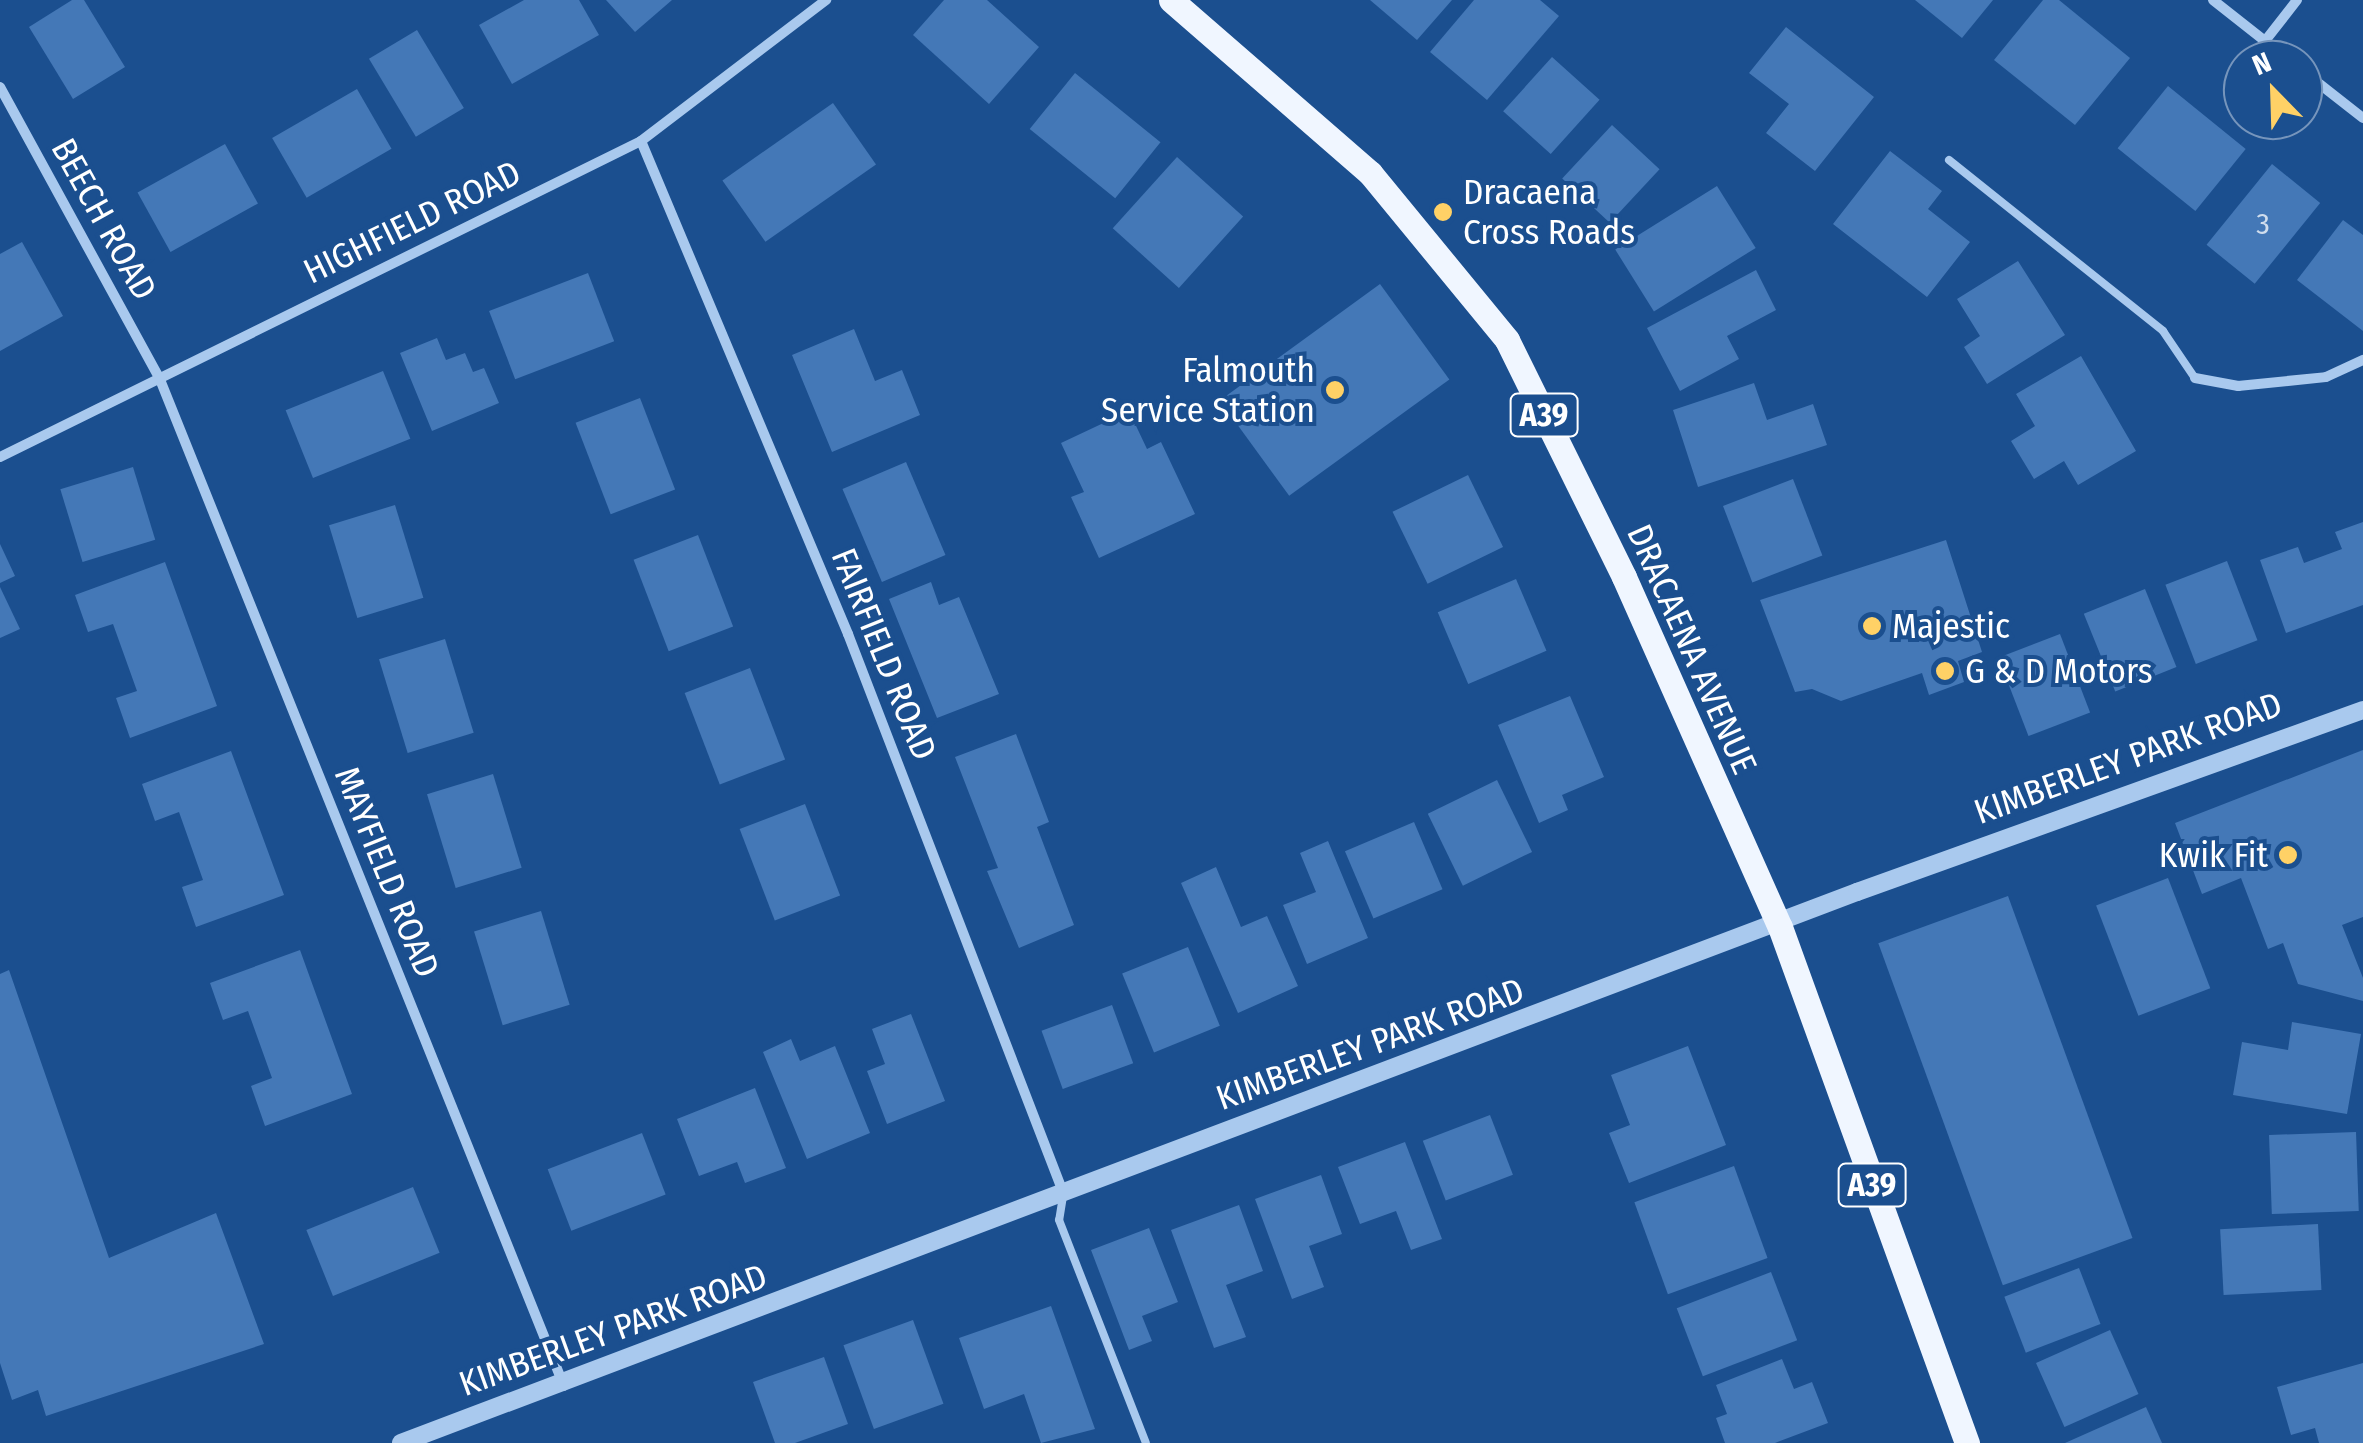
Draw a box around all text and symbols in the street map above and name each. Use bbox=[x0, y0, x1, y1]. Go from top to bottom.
north arrow bbox=[2223, 40, 2323, 140]
text: N bbox=[2248, 45, 2276, 82]
street label: BEECH ROAD bbox=[43, 131, 165, 307]
street label: HIGHFIELD ROAD bbox=[297, 151, 527, 293]
place label: Dracaena Cross Roads bbox=[1463, 171, 1635, 253]
marker: Dracaena Cross Roads bbox=[1432, 201, 1454, 223]
house number: 3 bbox=[2256, 206, 2270, 242]
place label: Falmouth Service Station bbox=[1101, 349, 1315, 431]
marker: Falmouth Service Station bbox=[1324, 379, 1346, 401]
road number: A39 bbox=[1509, 388, 1579, 442]
street label: DRACAENA AVENUE bbox=[1618, 518, 1766, 780]
street label: FAIRFIELD ROAD bbox=[823, 542, 945, 766]
place label: Majestic bbox=[1892, 605, 2010, 647]
marker: Majestic bbox=[1861, 615, 1883, 637]
place label: G & D Motors bbox=[1965, 650, 2153, 692]
marker: G & D Motors bbox=[1934, 660, 1956, 682]
street label: KIMBERLEY PARK ROAD bbox=[1969, 683, 2287, 833]
street label: MAYFIELD ROAD bbox=[326, 761, 448, 983]
place label: Kwik Fit bbox=[2159, 834, 2268, 876]
marker: Kwik Fit bbox=[2277, 844, 2299, 866]
street label: KIMBERLEY PARK ROAD bbox=[1211, 969, 1529, 1119]
road number: A39 bbox=[1837, 1158, 1907, 1212]
street label: KIMBERLEY PARK ROAD bbox=[454, 1255, 772, 1405]

